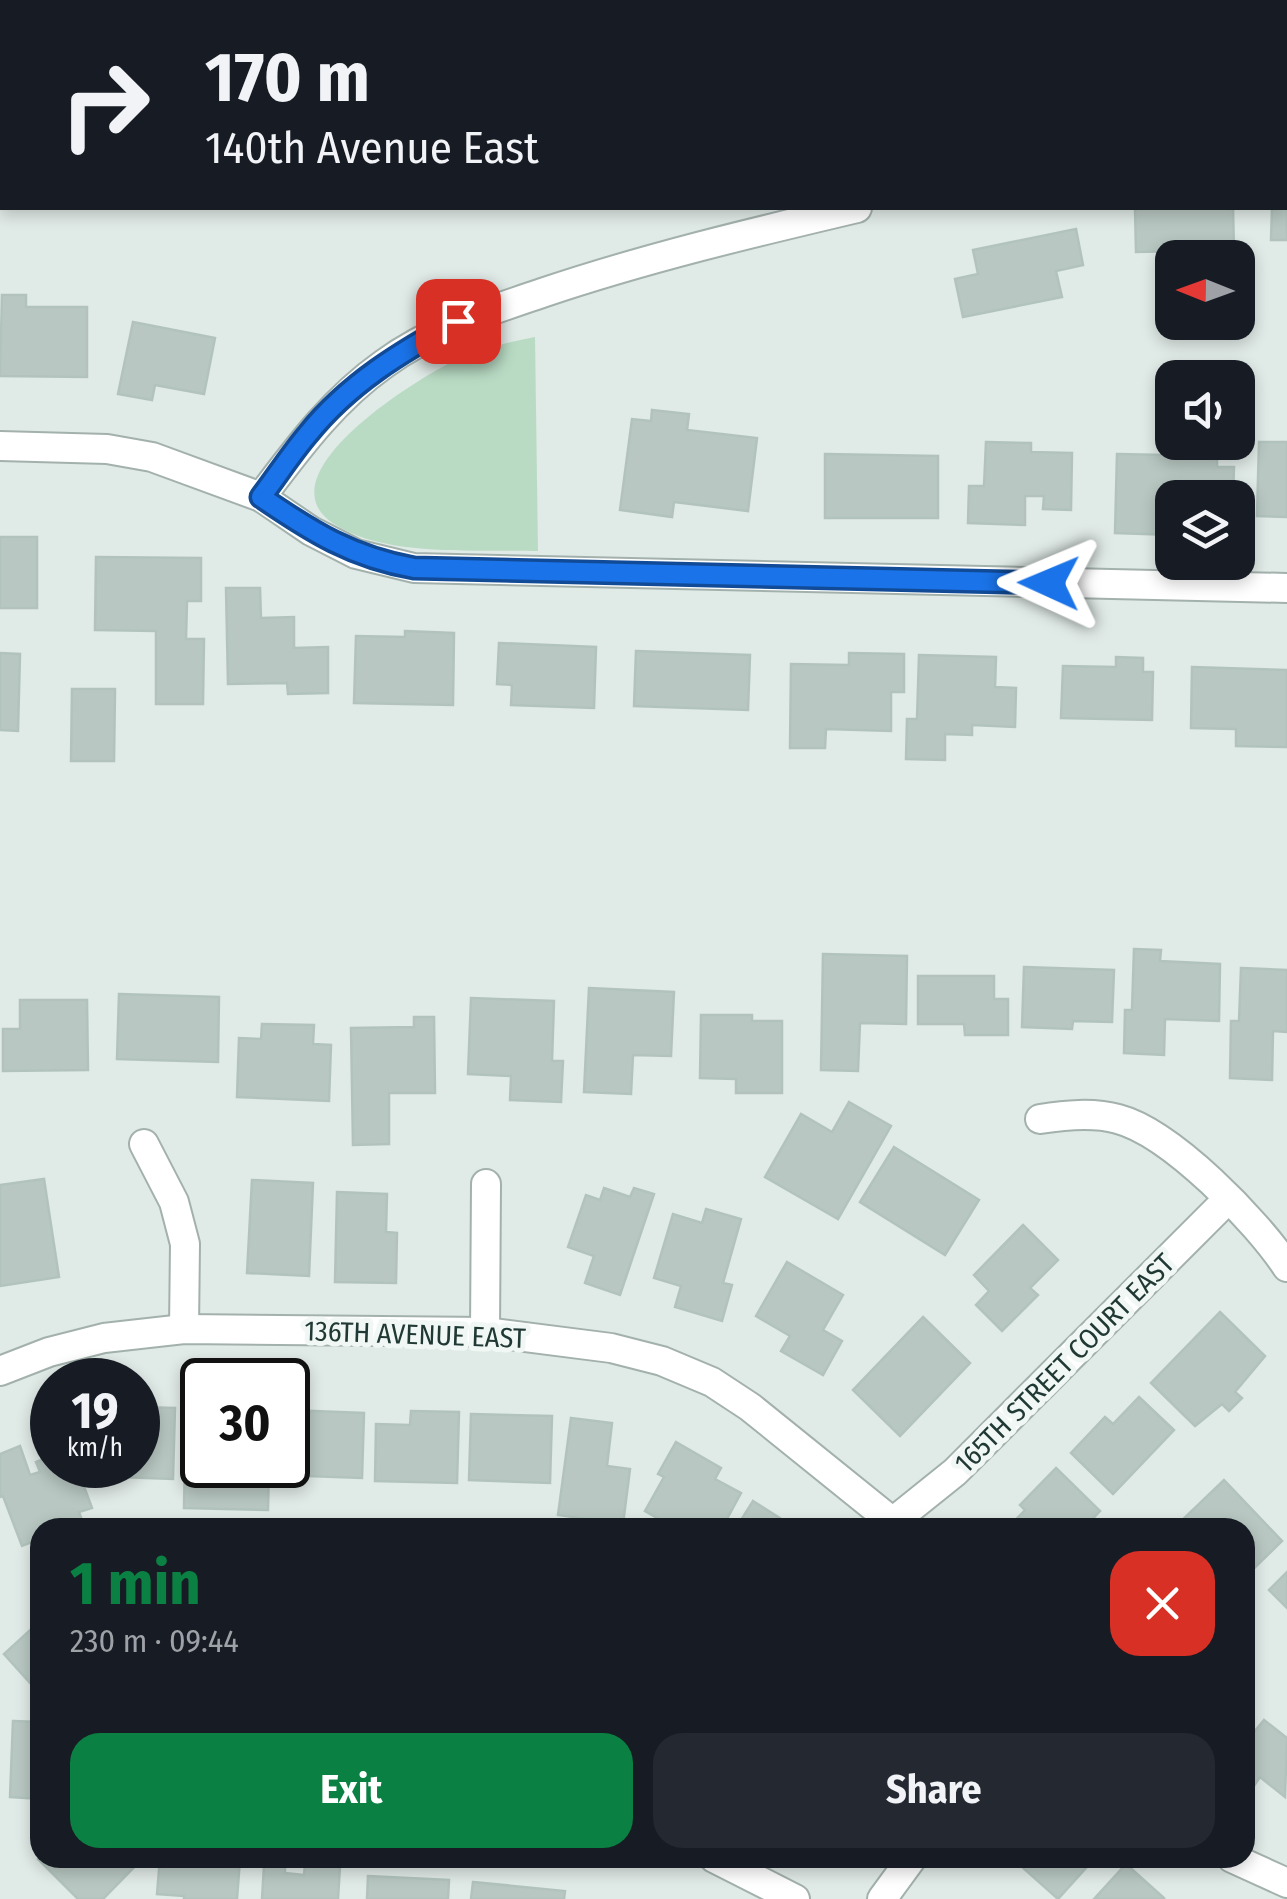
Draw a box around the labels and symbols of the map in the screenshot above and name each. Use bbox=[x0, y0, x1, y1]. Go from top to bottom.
north arrow bbox=[1155, 240, 1255, 340]
pin bbox=[416, 279, 501, 364]
position arrow bbox=[997, 531, 1101, 635]
street label: 165TH STREET COURT EAST bbox=[948, 1247, 1181, 1480]
street label: 136TH AVENUE EAST bbox=[304, 1314, 526, 1355]
speed limit sign: 30 bbox=[180, 1358, 310, 1488]

